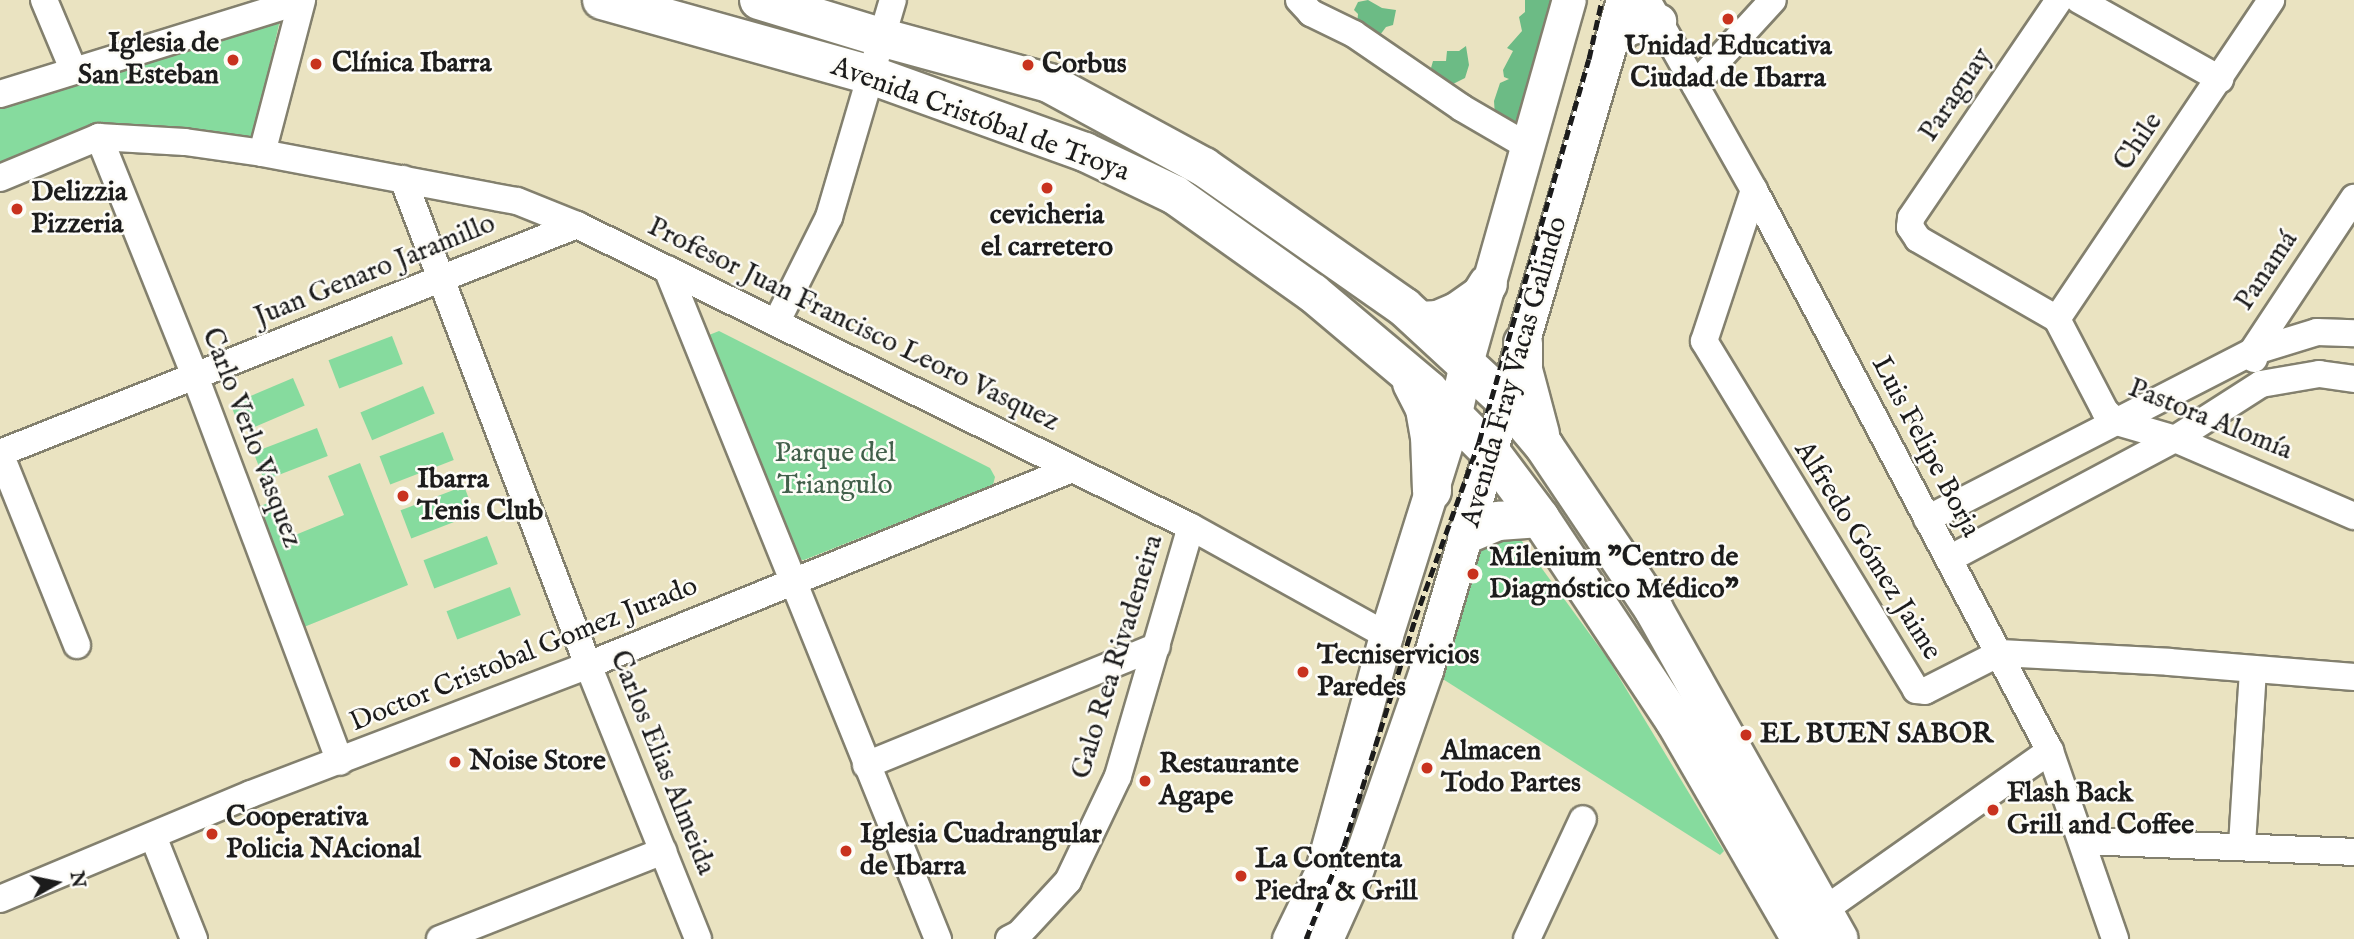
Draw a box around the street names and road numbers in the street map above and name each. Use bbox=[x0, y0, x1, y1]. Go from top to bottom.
street label: Paraguay bbox=[1912, 42, 2000, 148]
street label: Avenida Cristóbal de Troya bbox=[826, 50, 1134, 190]
street label: Chile bbox=[2108, 107, 2170, 177]
street label: Juan Genaro Jaramillo bbox=[250, 207, 500, 335]
street label: Profesor Juan Francisco Leoro Vasquez bbox=[642, 211, 1064, 439]
street label: Avenida Fray Vacas Galindo bbox=[1455, 213, 1575, 531]
street label: Panamá bbox=[2228, 225, 2306, 317]
street label: Carlo Verlo Vasquez bbox=[194, 323, 308, 553]
street label: Luis Felipe Borja bbox=[1863, 351, 1987, 543]
street label: Pastora Alomía bbox=[2123, 372, 2297, 468]
street label: Alfredo Gómez Jaime bbox=[1786, 435, 1948, 667]
street label: Galo Rea Rivadeneira bbox=[1065, 531, 1171, 783]
street label: Doctor Cristobal Gomez Jurado bbox=[345, 570, 703, 740]
street label: Carlos Elias Almeida bbox=[602, 646, 722, 880]

